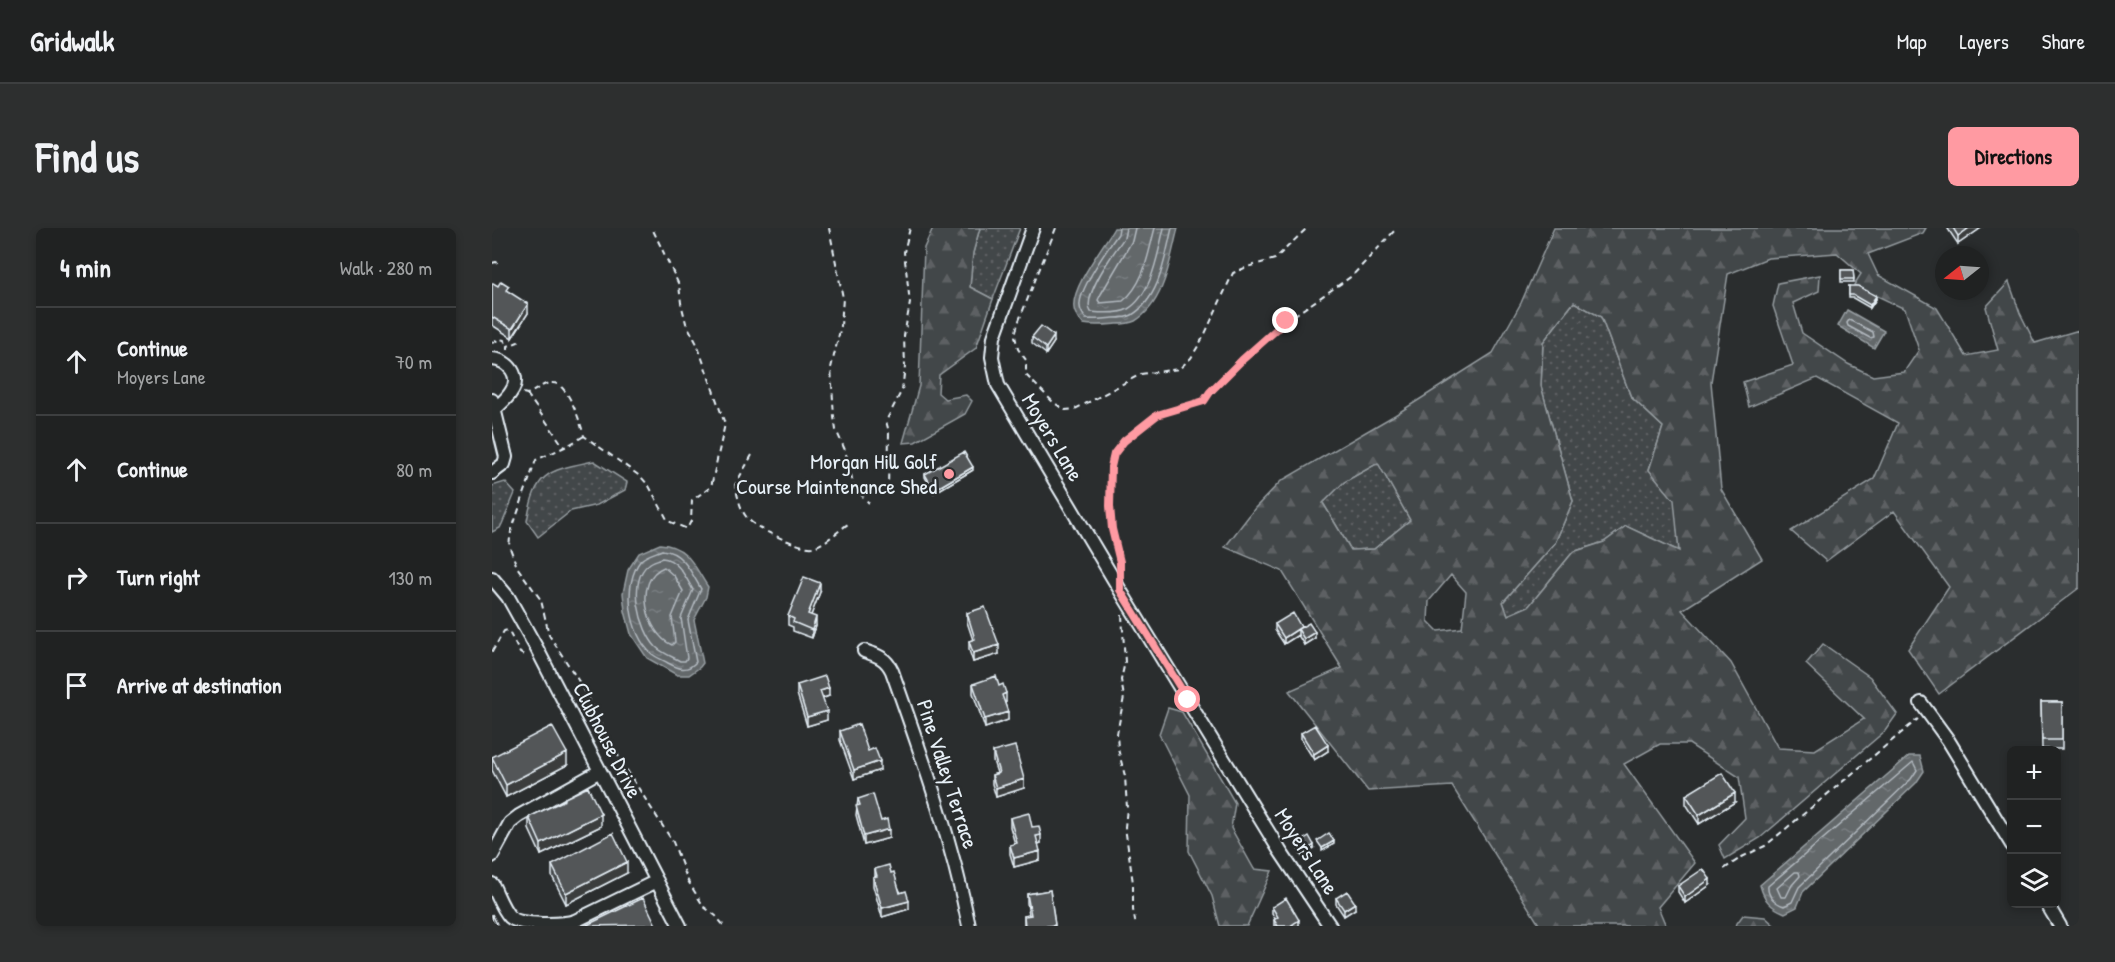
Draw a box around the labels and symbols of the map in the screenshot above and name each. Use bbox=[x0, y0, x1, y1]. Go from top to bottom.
north arrow bbox=[1935, 246, 1989, 300]
route end bbox=[1272, 307, 1298, 333]
street label: Moyers Lane bbox=[1015, 387, 1091, 487]
place label: Morgan Hill Golf Course Maintenance Shed bbox=[736, 446, 937, 501]
marker: Morgan Hill Golf Course Maintenance Shed bbox=[942, 467, 956, 481]
street label: Clubhouse Drive bbox=[566, 677, 650, 803]
route start bbox=[1174, 686, 1200, 712]
street label: Pine Valley Terrace bbox=[910, 696, 986, 852]
street label: Moyers Lane bbox=[1268, 802, 1346, 900]

